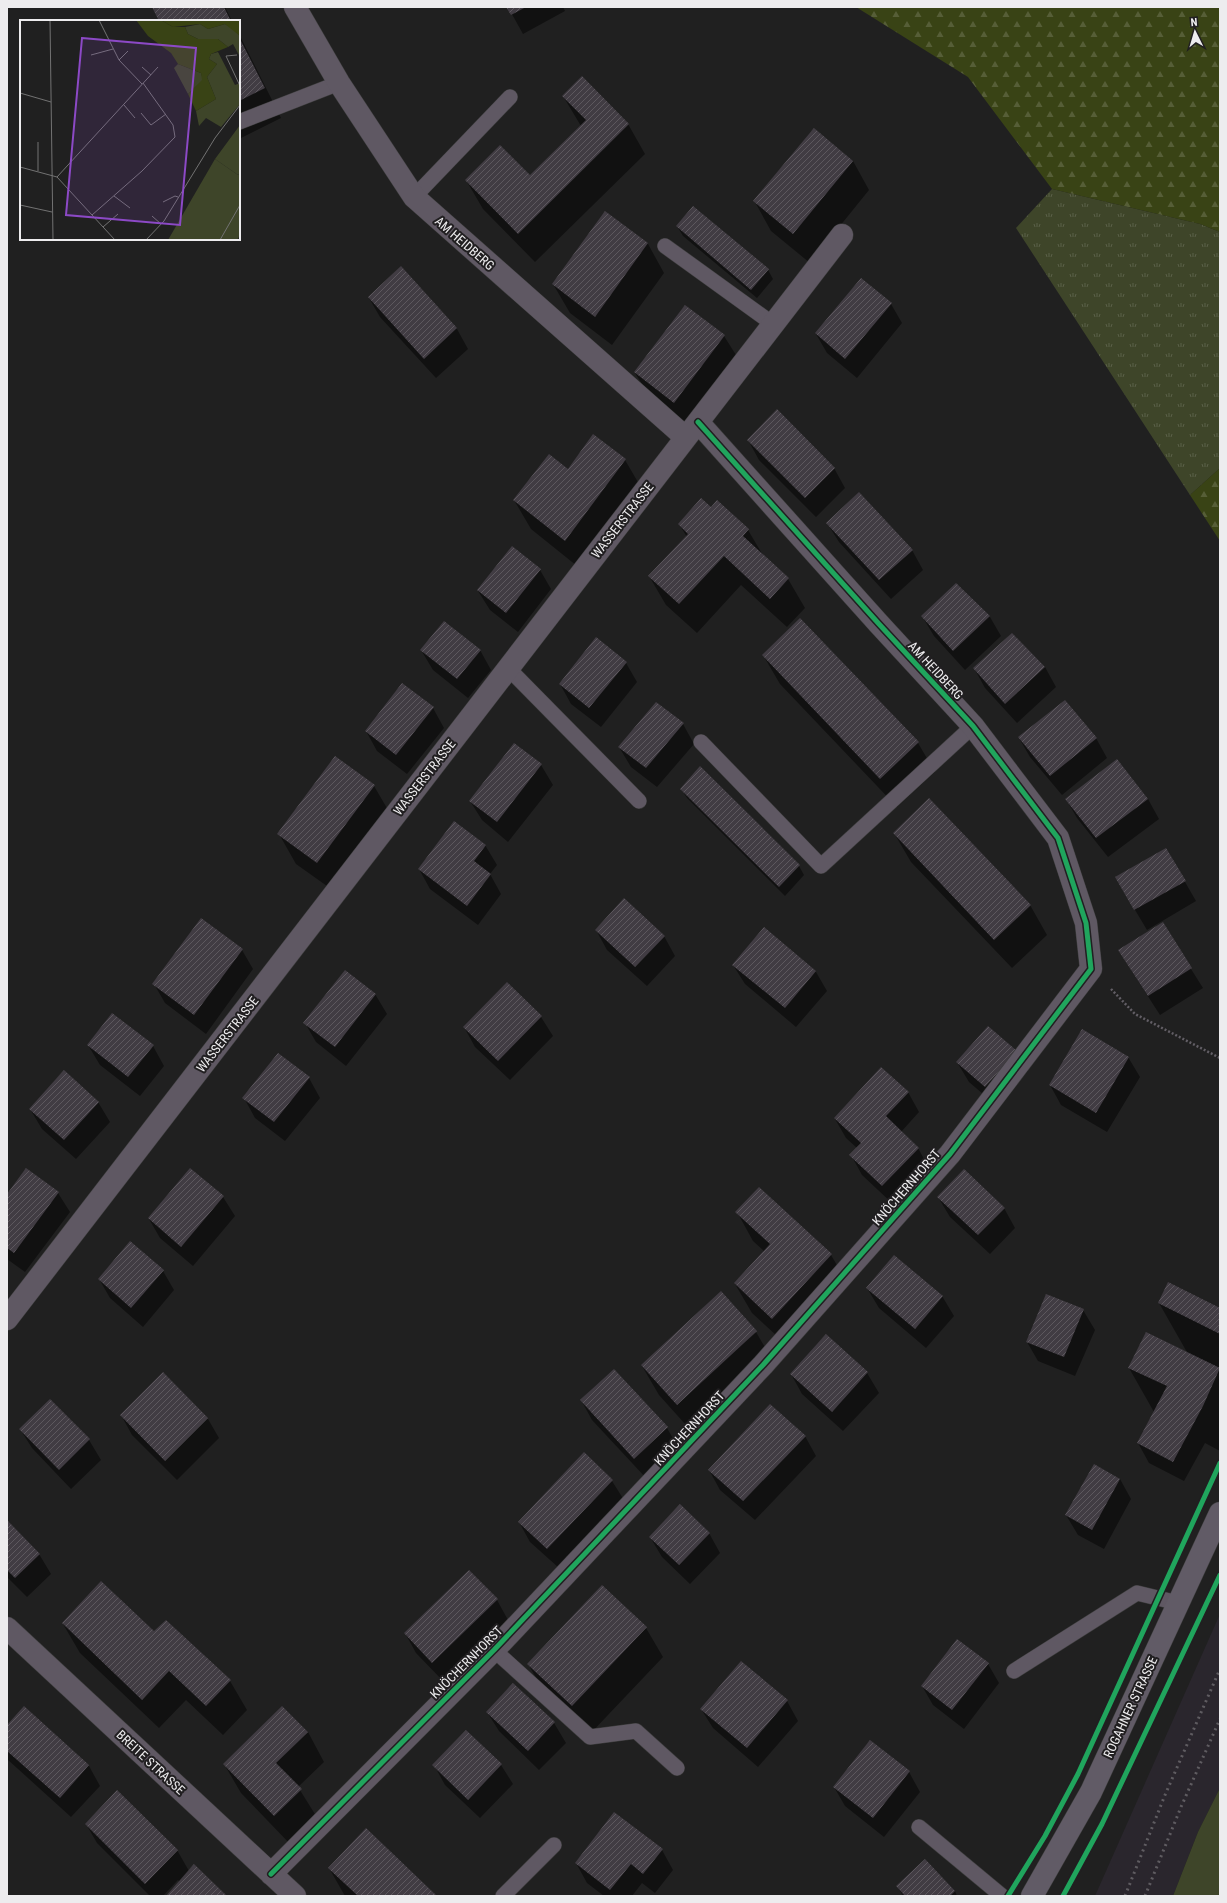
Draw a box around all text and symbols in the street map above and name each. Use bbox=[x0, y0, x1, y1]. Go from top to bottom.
north arrow bbox=[1175, 12, 1215, 52]
text: N bbox=[1190, 16, 1198, 29]
inset map bbox=[20, 20, 240, 240]
street label: AM HEIDBERG bbox=[432, 214, 497, 273]
street label: WASSERSTRASSE bbox=[588, 480, 657, 561]
street label: AM HEIDBERG bbox=[905, 638, 966, 702]
street label: WASSERSTRASSE bbox=[390, 737, 459, 818]
street label: WASSERSTRASSE bbox=[193, 994, 262, 1075]
street label: KNÖCHERNHORST bbox=[869, 1146, 944, 1229]
street label: KNÖCHERNHORST bbox=[651, 1388, 728, 1469]
street label: KNÖCHERNHORST bbox=[427, 1623, 506, 1702]
street label: ROGAHNER STRASSE bbox=[1100, 1654, 1161, 1760]
street label: BREITE STRASSE bbox=[114, 1727, 188, 1798]

